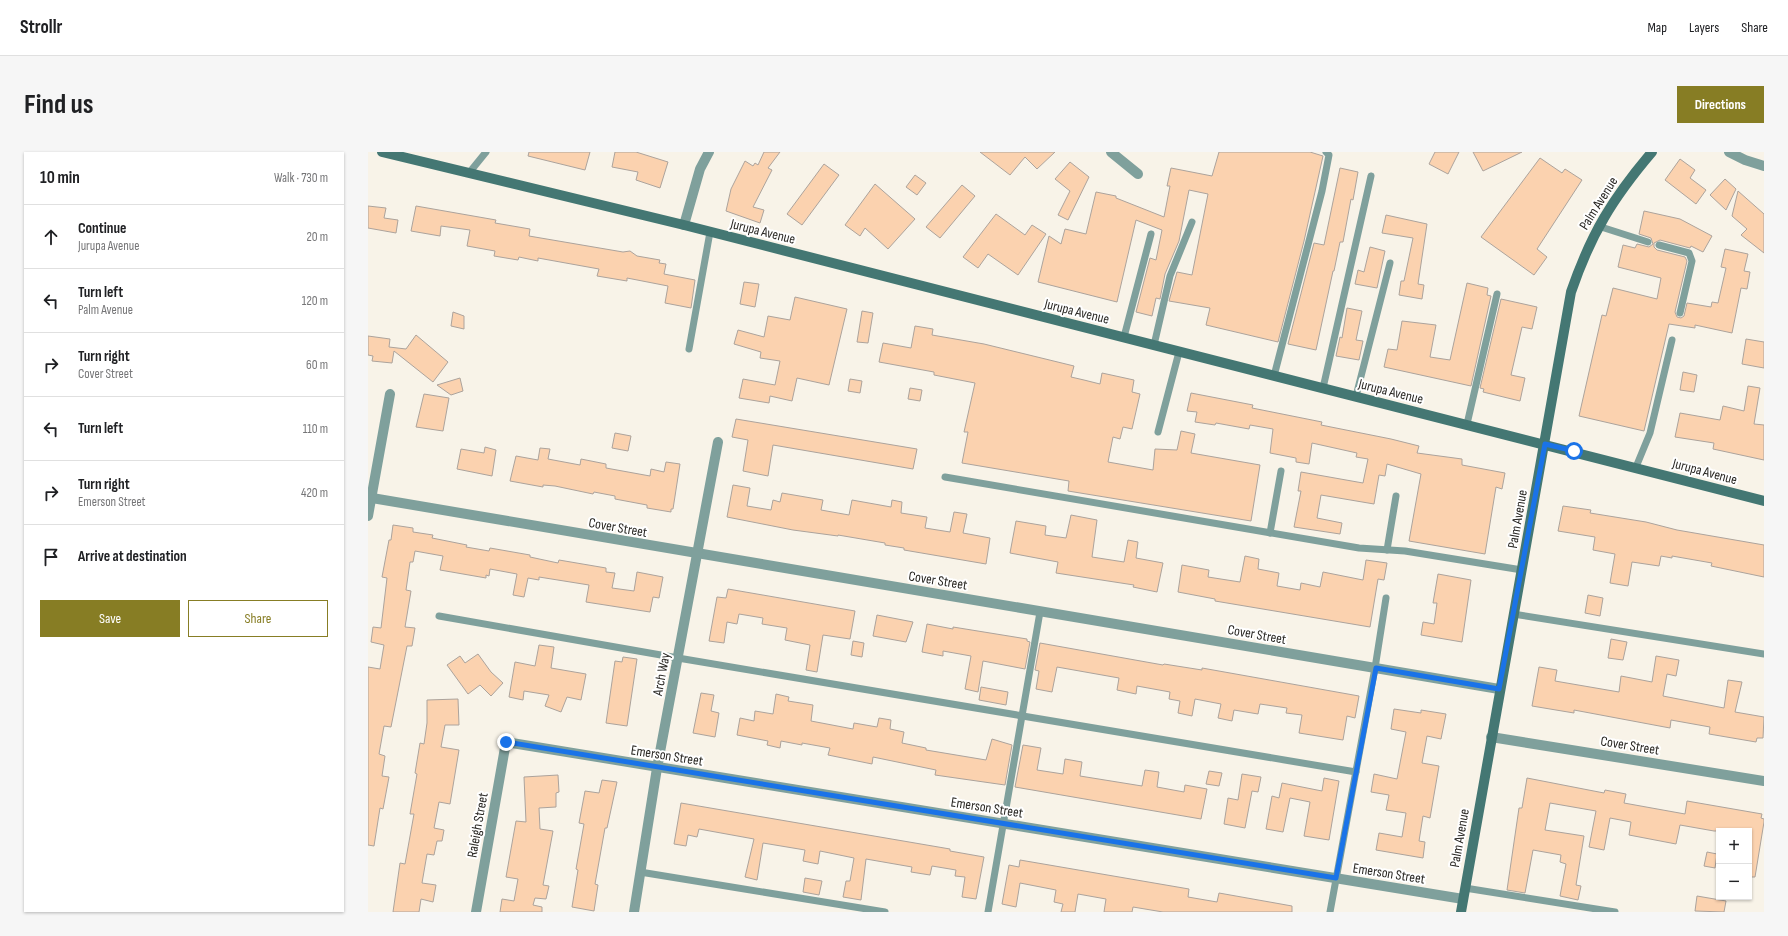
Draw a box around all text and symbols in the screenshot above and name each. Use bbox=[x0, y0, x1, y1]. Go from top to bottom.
text: Strollr bbox=[20, 16, 62, 39]
text: Map bbox=[1647, 19, 1667, 36]
text: Layers bbox=[1689, 19, 1719, 36]
text: Share bbox=[1741, 19, 1768, 36]
button: Directions bbox=[1677, 86, 1764, 123]
text: Find us bbox=[24, 88, 93, 121]
text: 10 min bbox=[40, 168, 80, 188]
text: Walk · 730 m bbox=[274, 170, 328, 186]
street label: Palm Avenue bbox=[1576, 174, 1621, 233]
street label: Jurupa Avenue bbox=[728, 215, 797, 248]
text: Continue bbox=[78, 219, 127, 238]
icon: ahead bbox=[40, 226, 62, 248]
text: 20 m bbox=[306, 229, 328, 245]
text: Jurupa Avenue bbox=[78, 238, 140, 254]
text: Turn left bbox=[78, 283, 123, 302]
icon: left bbox=[40, 290, 62, 312]
text: 120 m bbox=[302, 293, 328, 309]
street label: Jurupa Avenue bbox=[1042, 295, 1111, 328]
text: Palm Avenue bbox=[78, 302, 133, 318]
text: Turn right bbox=[78, 347, 130, 366]
icon: right bbox=[40, 354, 62, 376]
text: 60 m bbox=[306, 357, 328, 373]
text: Cover Street bbox=[78, 366, 133, 382]
street label: Jurupa Avenue bbox=[1356, 375, 1425, 408]
icon: left bbox=[40, 418, 62, 440]
text: Turn left bbox=[78, 419, 123, 438]
text: 110 m bbox=[303, 421, 328, 437]
route start bbox=[1565, 442, 1583, 460]
street label: Jurupa Avenue bbox=[1670, 454, 1739, 488]
text: Turn right bbox=[78, 475, 130, 494]
icon: right bbox=[40, 482, 62, 504]
text: 420 m bbox=[301, 485, 328, 501]
street label: Palm Avenue bbox=[1504, 488, 1531, 550]
text: Emerson Street bbox=[78, 494, 146, 510]
street label: Cover Street bbox=[587, 514, 648, 541]
icon: arrive bbox=[40, 546, 62, 568]
text: Arrive at destination bbox=[78, 547, 187, 566]
street label: Cover Street bbox=[907, 567, 968, 594]
button: Save bbox=[40, 600, 180, 637]
button: Share bbox=[188, 600, 328, 637]
street label: Cover Street bbox=[1226, 621, 1287, 648]
street label: Arch Way bbox=[649, 651, 674, 698]
street label: Cover Street bbox=[1599, 732, 1660, 759]
route end bbox=[497, 733, 515, 751]
street label: Emerson Street bbox=[630, 741, 704, 770]
street label: Raleigh Street bbox=[463, 791, 492, 859]
street label: Emerson Street bbox=[950, 793, 1024, 822]
street label: Palm Avenue bbox=[1446, 807, 1473, 869]
map controls bbox=[1716, 828, 1752, 900]
button: + bbox=[1716, 828, 1752, 864]
street label: Emerson Street bbox=[1352, 859, 1426, 888]
button: − bbox=[1716, 864, 1752, 900]

